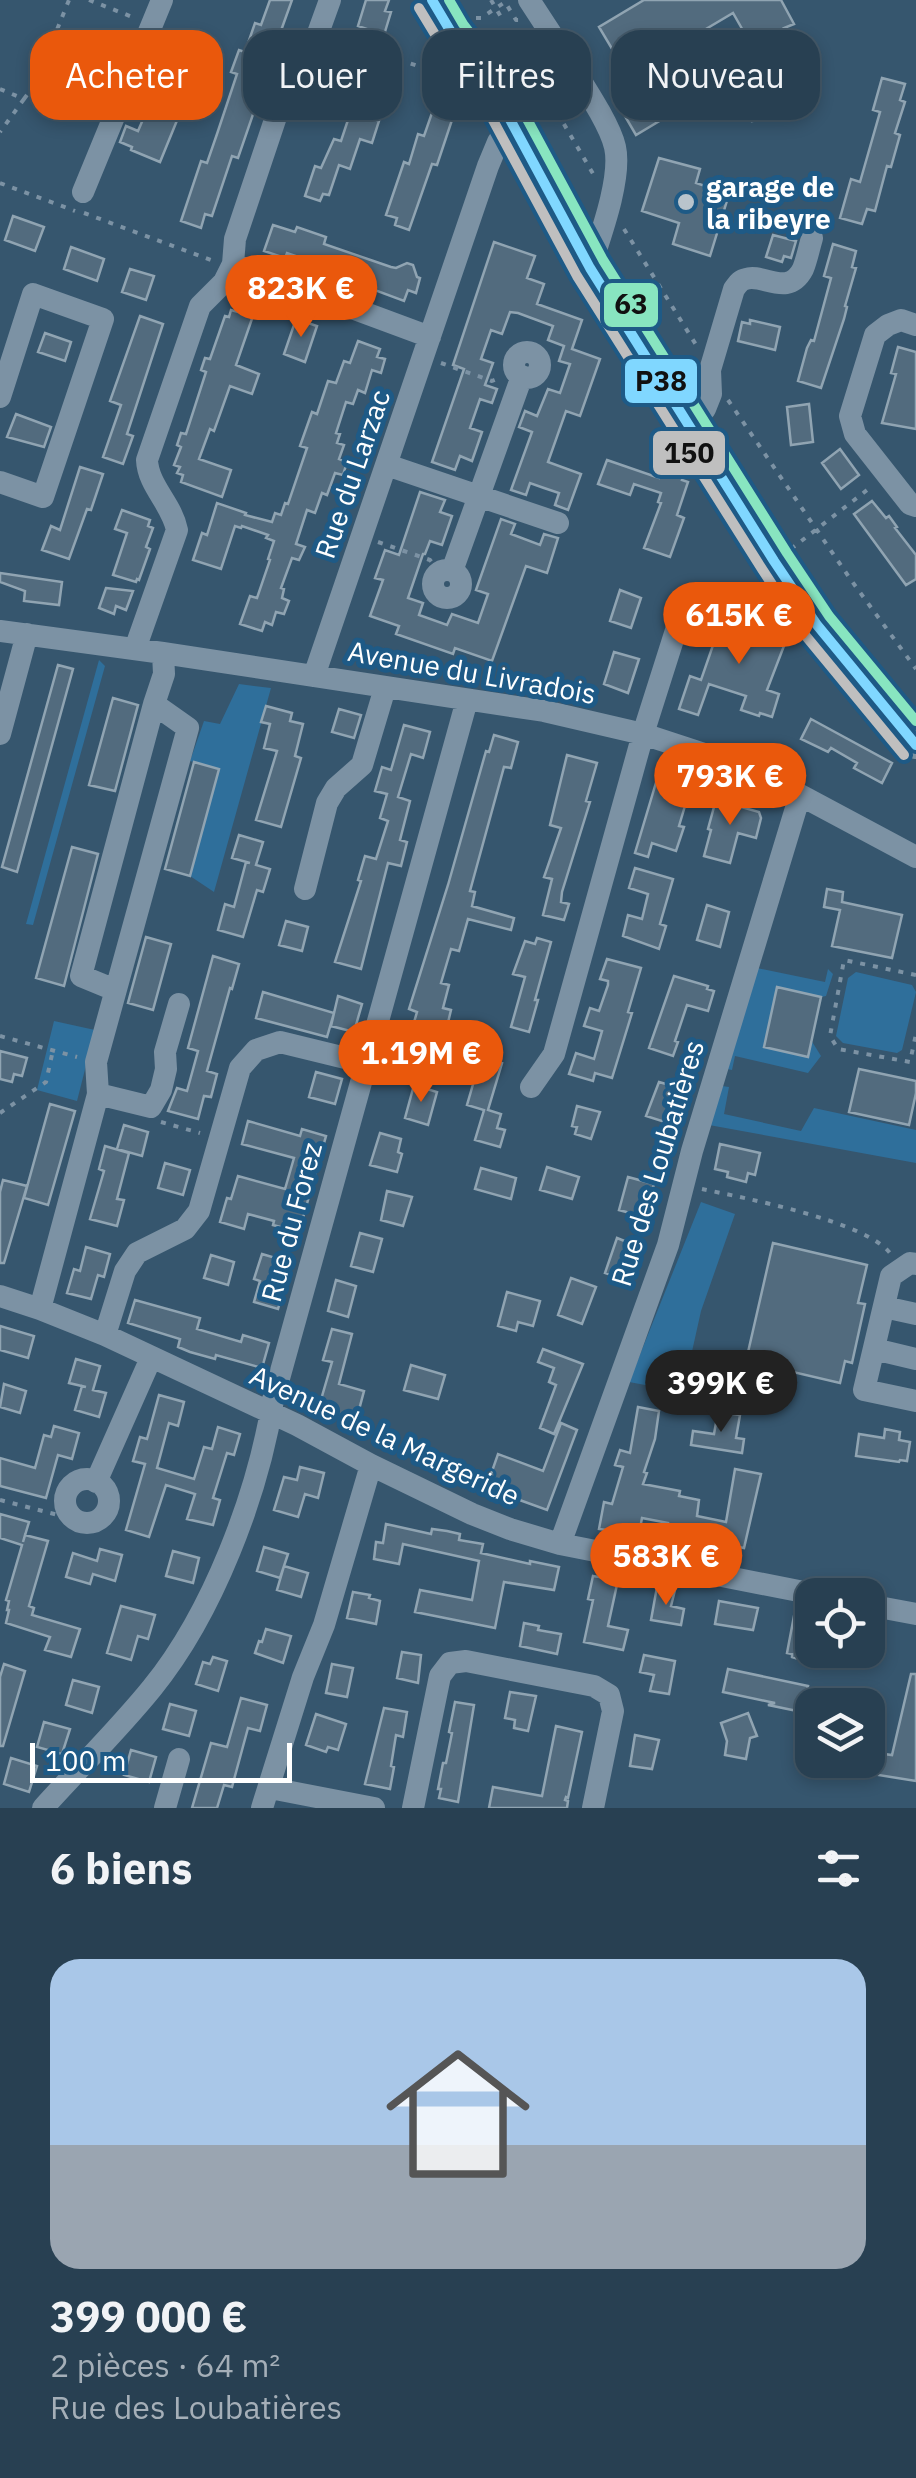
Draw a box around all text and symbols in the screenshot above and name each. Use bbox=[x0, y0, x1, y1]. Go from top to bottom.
chip: Acheter bbox=[30, 30, 223, 120]
chip: Louer bbox=[243, 30, 402, 120]
chip: Filtres bbox=[422, 30, 591, 120]
chip: Nouveau bbox=[611, 30, 820, 120]
place label: garage de la ribeyre bbox=[706, 168, 835, 237]
marker: garage de la ribeyre bbox=[675, 191, 697, 213]
pin: 823K € bbox=[220, 255, 382, 340]
text: 823K € bbox=[247, 266, 355, 308]
line badge: 63 bbox=[602, 281, 660, 329]
text: 63 bbox=[614, 285, 648, 322]
line badge: P38 bbox=[623, 357, 699, 405]
text: P38 bbox=[635, 362, 687, 399]
street label: Rue du Larzac bbox=[306, 385, 398, 563]
line badge: 150 bbox=[651, 429, 727, 477]
text: 150 bbox=[664, 434, 714, 471]
pin: 615K € bbox=[658, 582, 820, 667]
text: 615K € bbox=[685, 593, 793, 635]
street label: Avenue du Livradois bbox=[345, 632, 599, 712]
pin: 793K € bbox=[649, 743, 811, 828]
text: 793K € bbox=[676, 754, 784, 796]
pin: 1.19M € bbox=[329, 1020, 513, 1105]
text: 1.19M € bbox=[360, 1031, 482, 1073]
street label: Rue des Loubatières bbox=[602, 1035, 712, 1291]
street label: Rue du Forez bbox=[252, 1138, 330, 1306]
pin: 399K € bbox=[640, 1350, 802, 1435]
street label: Avenue de la Margeride bbox=[244, 1356, 526, 1514]
text: 399K € bbox=[667, 1361, 775, 1403]
pin: 583K € bbox=[585, 1523, 747, 1608]
text: 583K € bbox=[612, 1534, 720, 1576]
map controls bbox=[795, 1578, 885, 1778]
button: locate bbox=[795, 1578, 885, 1668]
button: layers bbox=[795, 1688, 885, 1778]
scale bar bbox=[30, 1738, 292, 1782]
text: 100 m bbox=[45, 1742, 126, 1779]
text: 6 biens bbox=[50, 1841, 192, 1896]
icon: filters bbox=[811, 1841, 866, 1896]
icon: home bbox=[368, 2024, 548, 2204]
text: 399 000 € bbox=[50, 2289, 247, 2344]
text: 2 pièces · 64 m² bbox=[50, 2344, 280, 2386]
text: Rue des Loubatières bbox=[50, 2386, 342, 2428]

